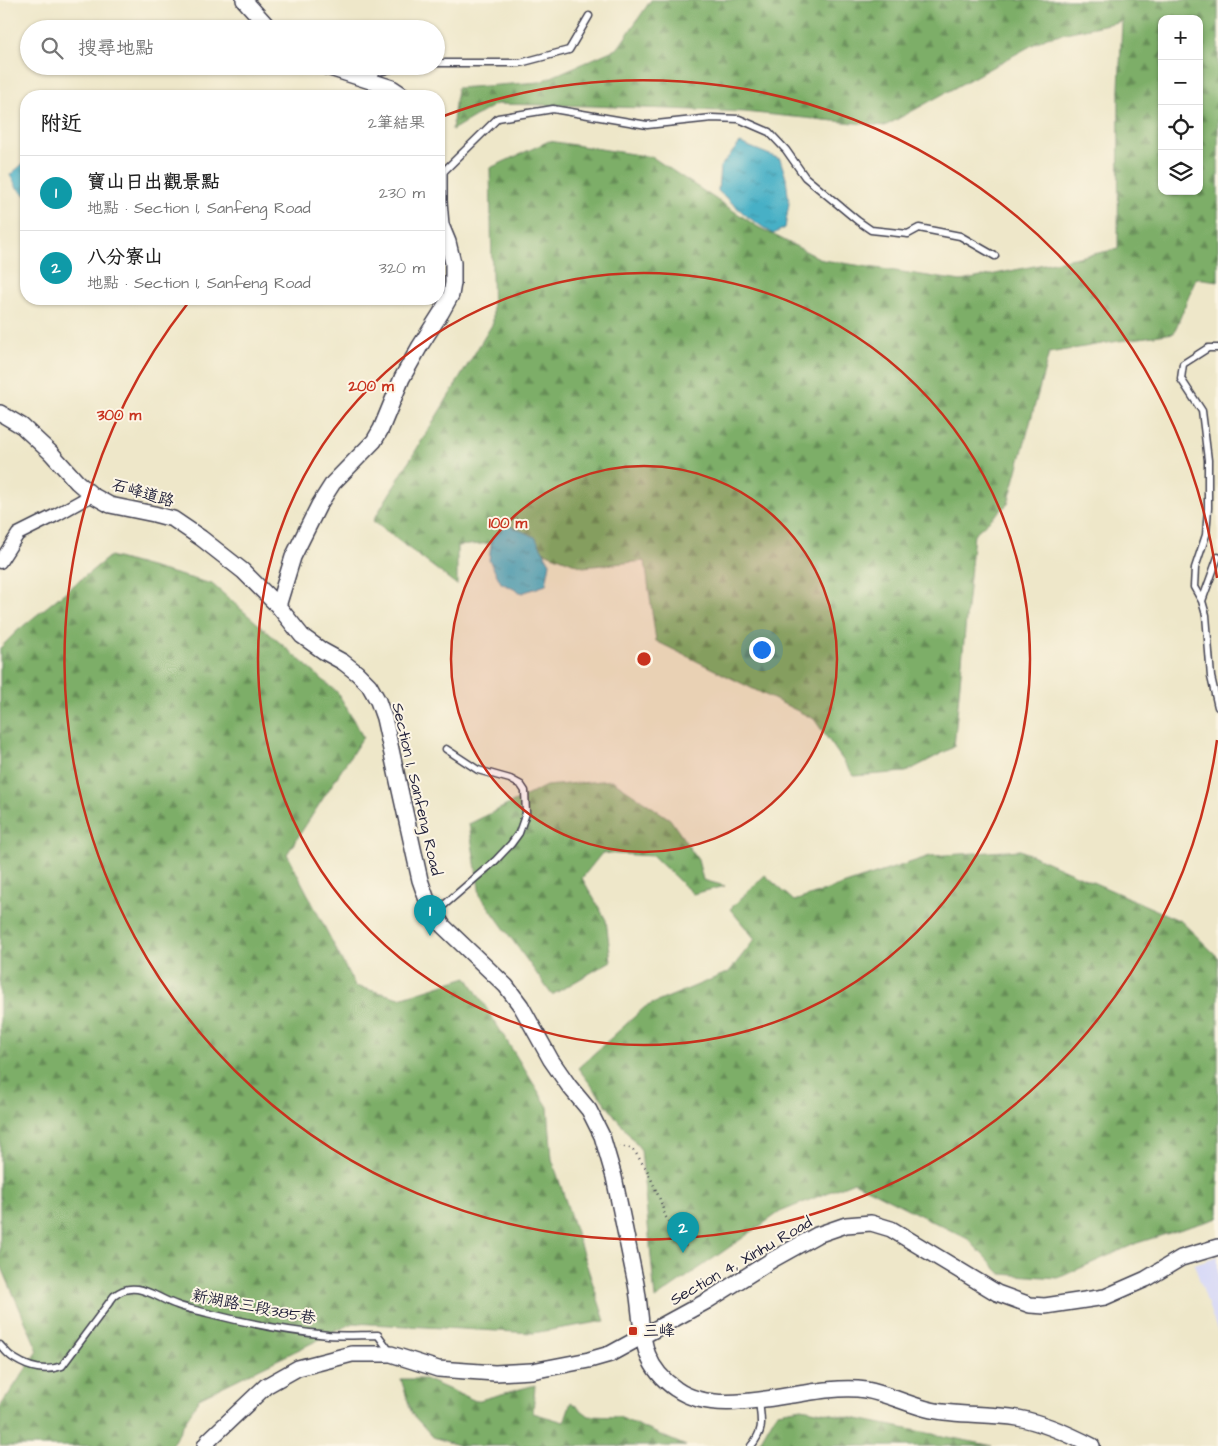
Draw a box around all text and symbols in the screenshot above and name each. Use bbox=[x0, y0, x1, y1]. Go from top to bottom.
map controls bbox=[1158, 15, 1203, 195]
button: + bbox=[1158, 15, 1203, 60]
search box bbox=[20, 20, 445, 75]
icon: search bbox=[38, 34, 66, 62]
text: 搜尋地點 bbox=[78, 35, 154, 62]
button: − bbox=[1158, 60, 1203, 105]
button: locate bbox=[1158, 105, 1203, 150]
text: 附近 bbox=[40, 109, 82, 138]
text: 2筆結果 bbox=[368, 112, 425, 134]
button: layers bbox=[1158, 150, 1203, 195]
text: 寶山日出觀景點 bbox=[87, 169, 220, 196]
text: 1 bbox=[55, 182, 57, 204]
text: 230 m bbox=[379, 182, 425, 204]
text: 地點 · Section 1, Sanfeng Road bbox=[87, 197, 311, 219]
text: 八分寮山 bbox=[87, 244, 163, 271]
text: 2 bbox=[51, 257, 61, 279]
text: 320 m bbox=[379, 257, 425, 279]
text: 地點 · Section 1, Sanfeng Road bbox=[87, 272, 311, 294]
text: 200 m bbox=[347, 376, 394, 397]
text: 300 m bbox=[96, 405, 141, 426]
street label: 石峰道路 bbox=[109, 474, 177, 512]
text: 100 m bbox=[489, 513, 528, 534]
your location bbox=[749, 637, 775, 663]
centre of rings bbox=[635, 650, 653, 668]
street label: Section 1, Sanfeng Road bbox=[385, 700, 448, 878]
pin: 1 bbox=[414, 895, 446, 936]
street label: Section 4, Xinhu Road bbox=[666, 1211, 816, 1311]
pin: 2 bbox=[667, 1212, 699, 1253]
street label: 新湖路三段385巷 bbox=[190, 1284, 318, 1330]
place label: 三峰 bbox=[643, 1320, 675, 1342]
marker: 三峰 bbox=[627, 1325, 639, 1337]

